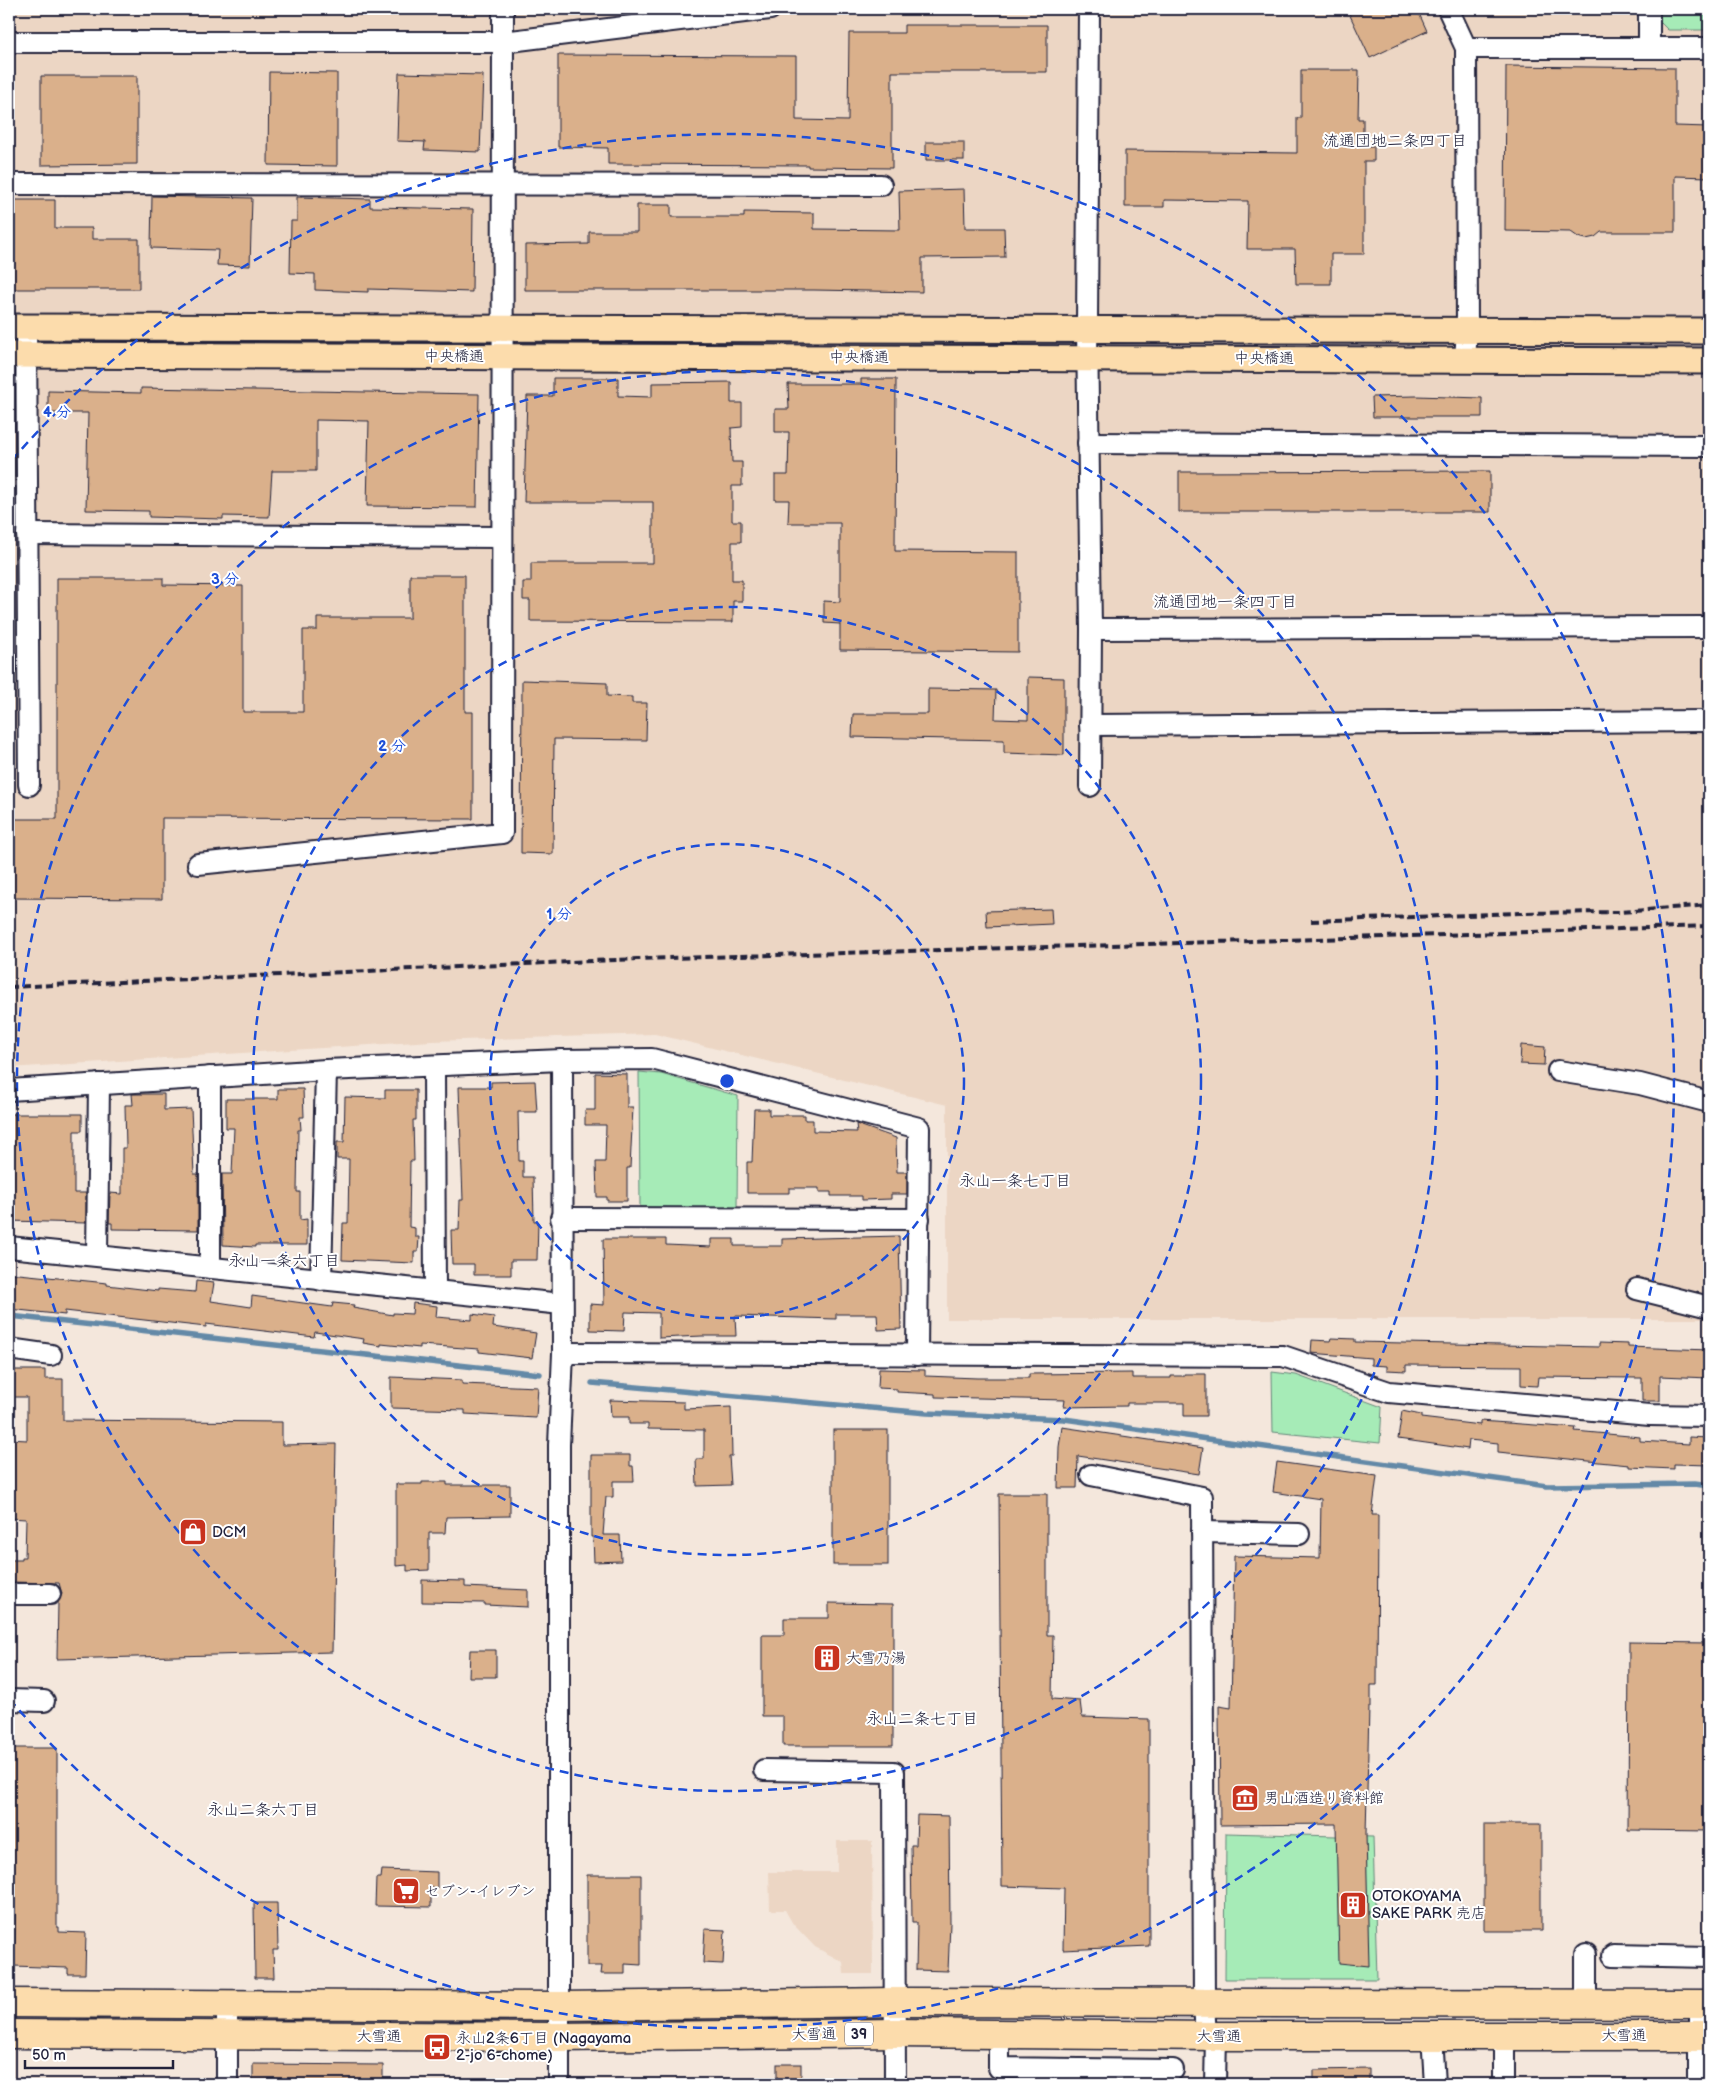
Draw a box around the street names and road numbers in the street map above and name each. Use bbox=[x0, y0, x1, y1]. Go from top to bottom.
street label: 中央橋通 bbox=[424, 347, 484, 366]
street label: 中央橋通 bbox=[829, 348, 889, 367]
street label: 中央橋通 bbox=[1234, 349, 1294, 368]
road number: 39 bbox=[845, 2022, 873, 2046]
street label: 大雪通 bbox=[791, 2025, 837, 2044]
street label: 大雪通 bbox=[1601, 2026, 1647, 2045]
street label: 大雪通 bbox=[356, 2027, 402, 2046]
street label: 大雪通 bbox=[1196, 2027, 1242, 2046]

